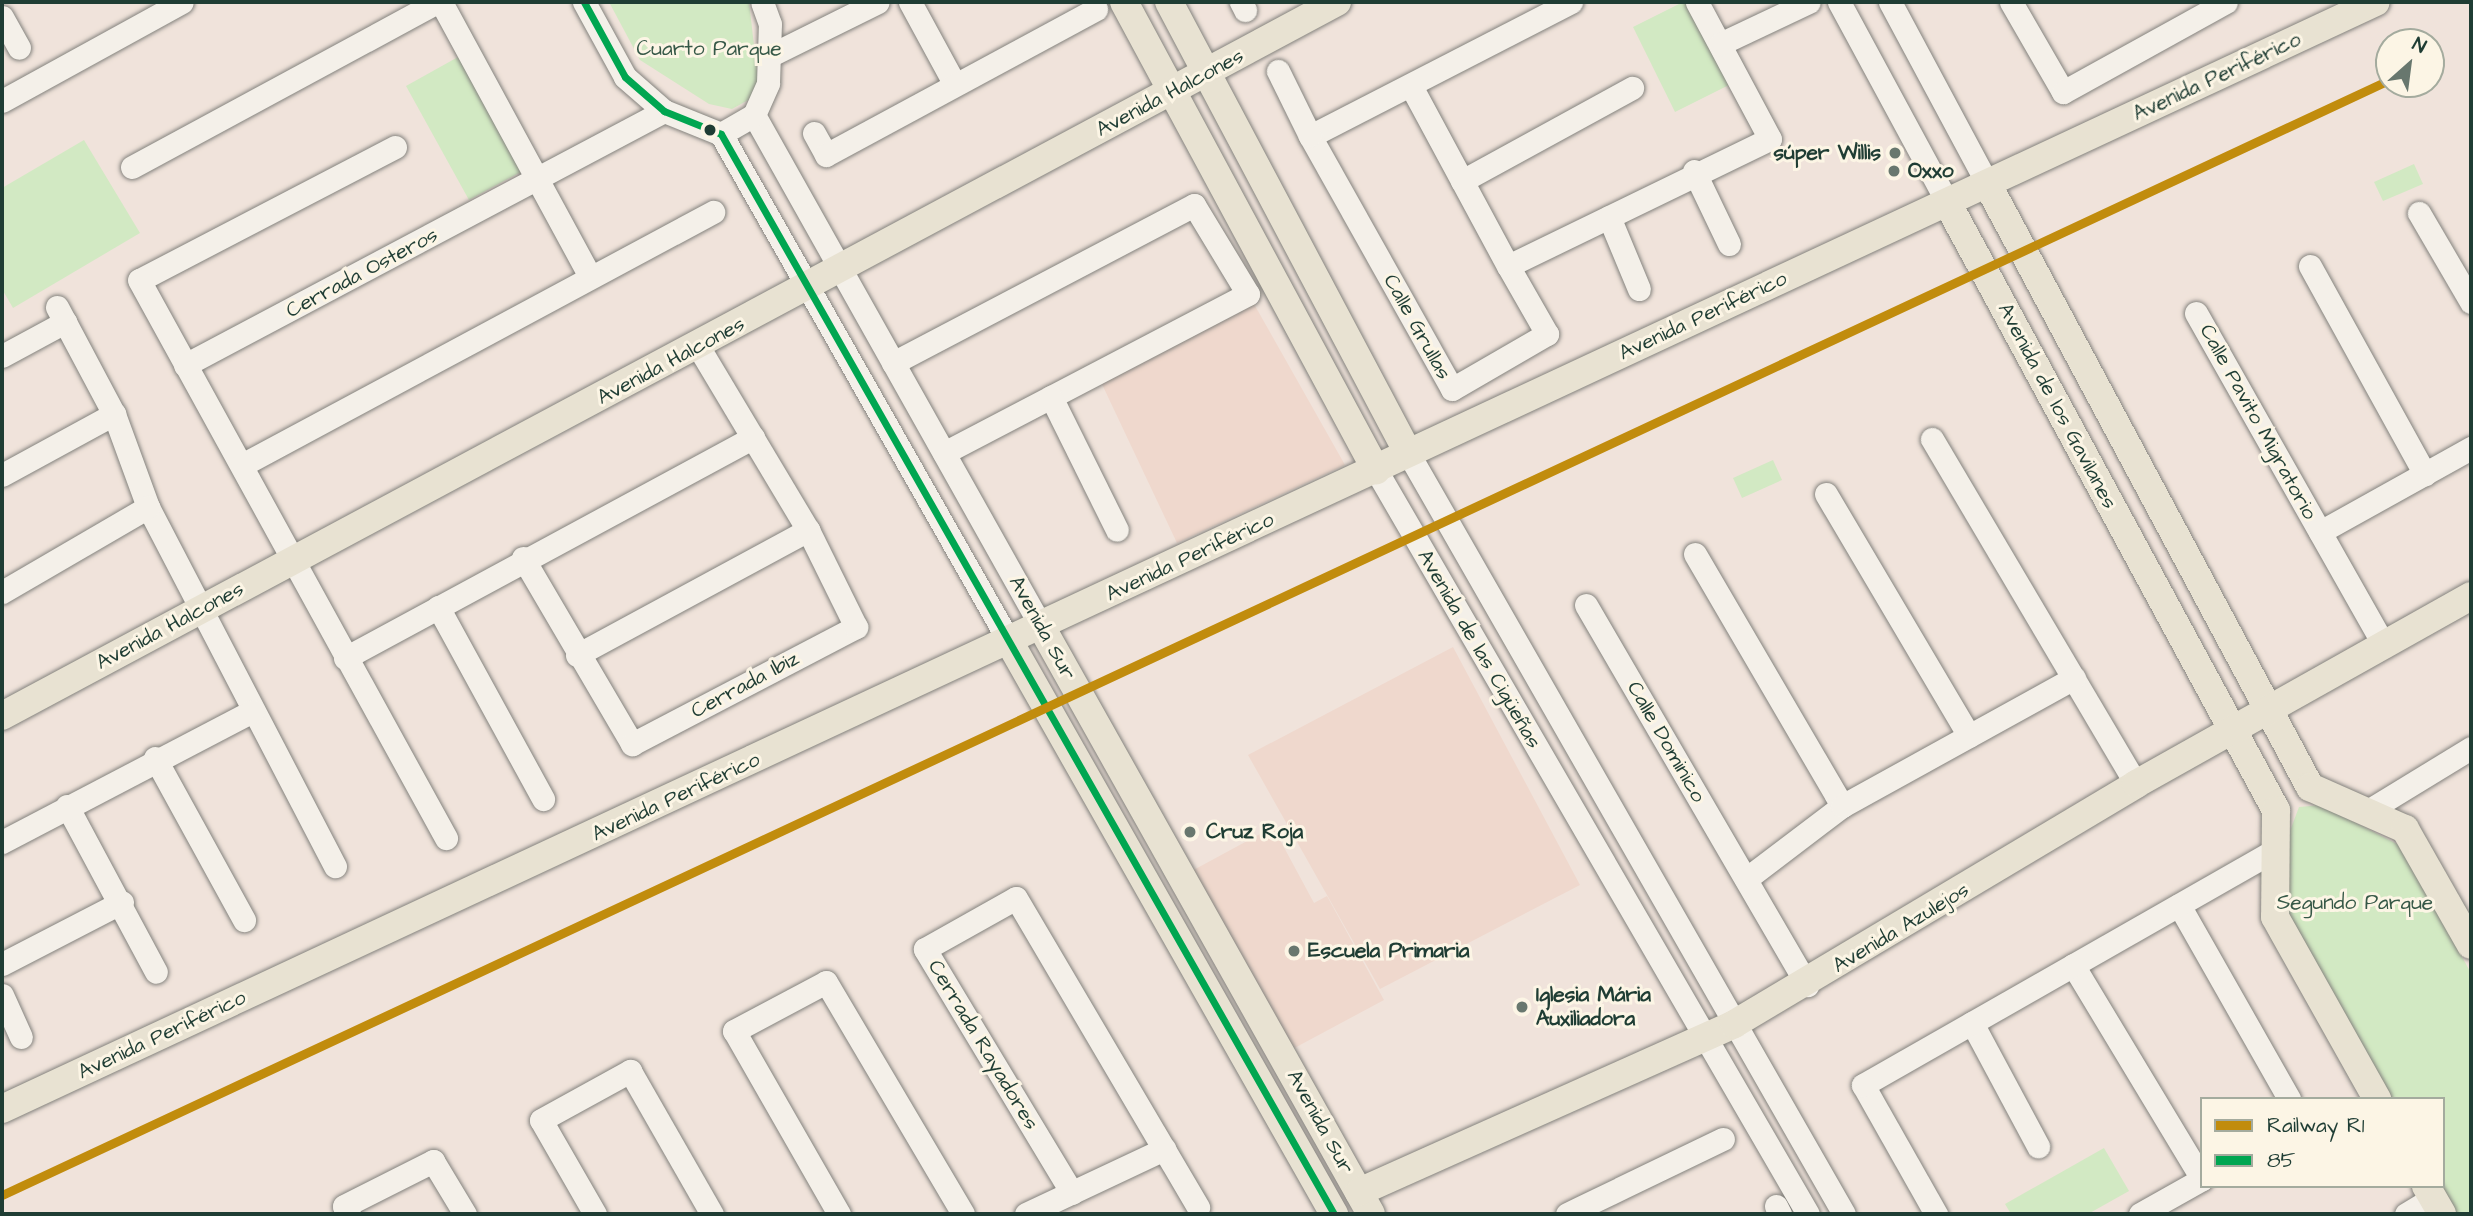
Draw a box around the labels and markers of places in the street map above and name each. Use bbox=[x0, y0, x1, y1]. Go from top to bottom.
unlabelled marker bbox=[703, 123, 717, 137]
place label: súper Willis bbox=[1773, 140, 1881, 166]
marker: súper Willis bbox=[1887, 145, 1903, 161]
place label: Oxxo bbox=[1908, 158, 1954, 184]
marker: Oxxo bbox=[1886, 163, 1902, 179]
place label: Cruz Roja bbox=[1206, 819, 1303, 845]
marker: Cruz Roja bbox=[1180, 822, 1200, 842]
place label: Escuela Primaria bbox=[1308, 938, 1469, 964]
marker: Escuela Primaria bbox=[1286, 943, 1302, 959]
place label: Iglesia Mária Auxiliadora bbox=[1536, 982, 1651, 1032]
marker: Iglesia Mária Auxiliadora bbox=[1514, 999, 1530, 1015]

